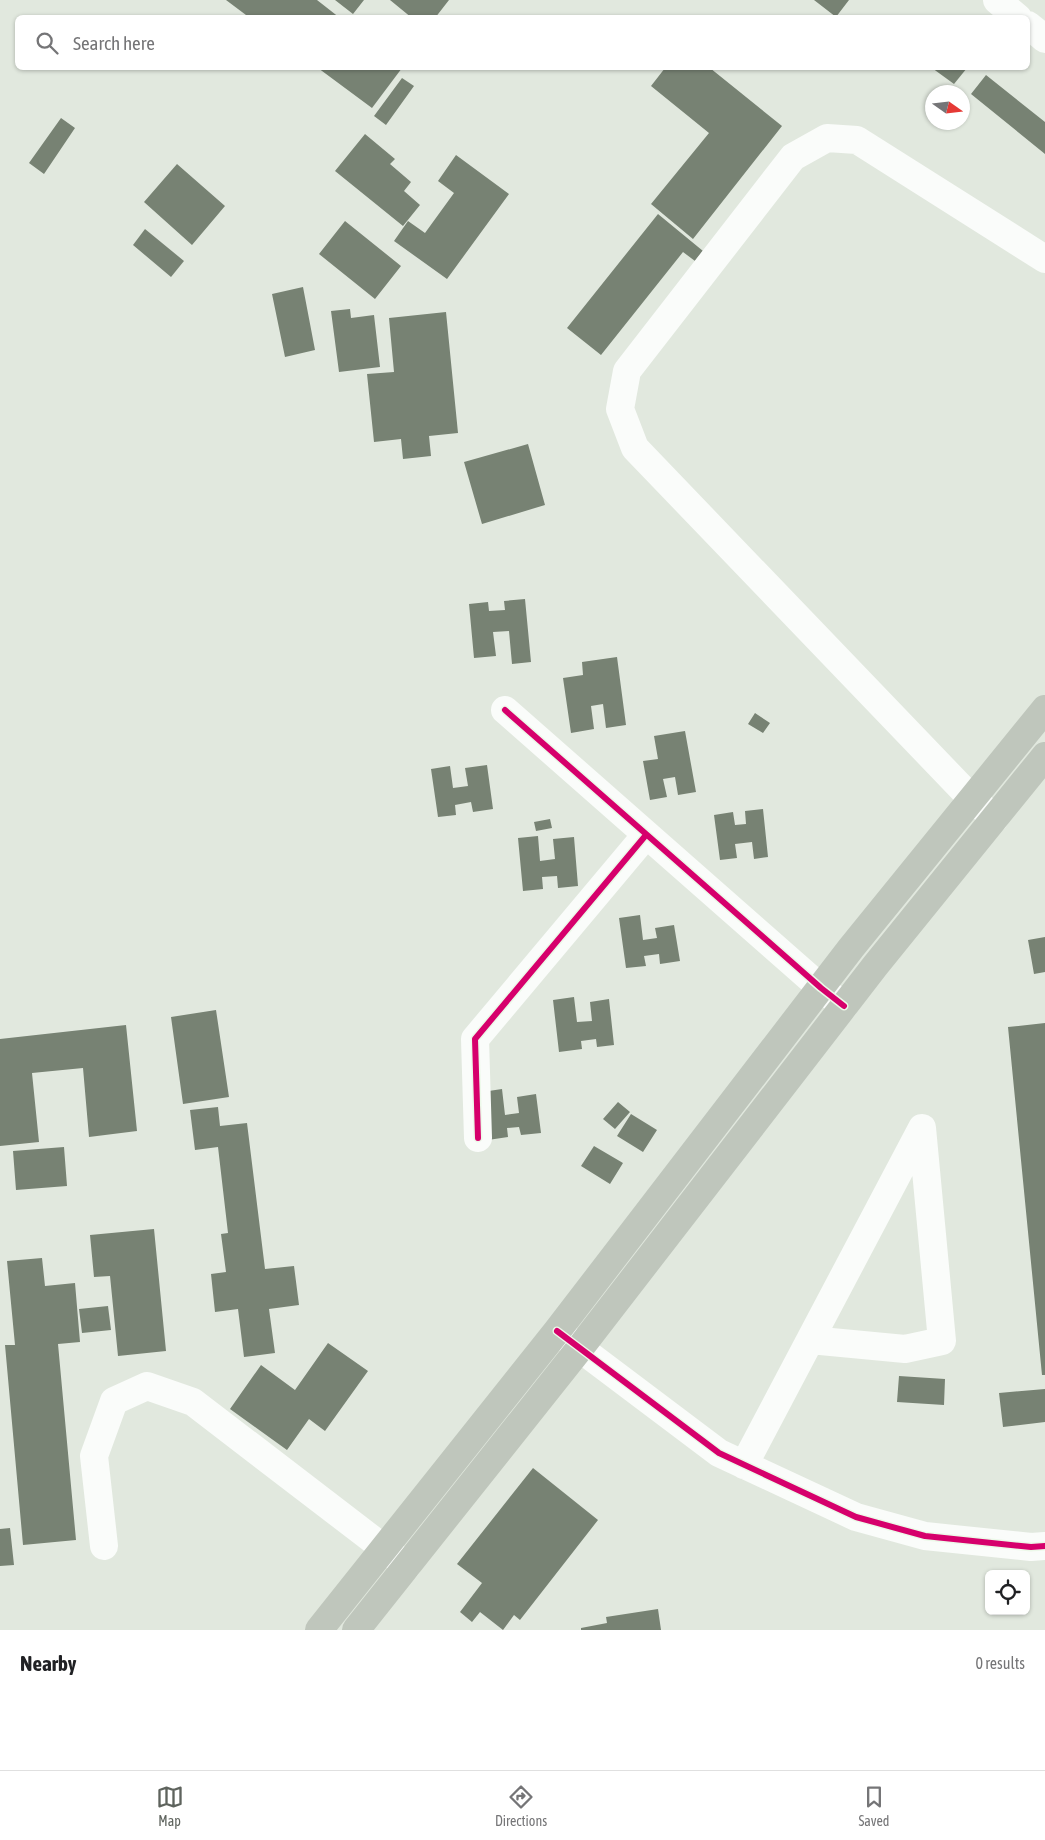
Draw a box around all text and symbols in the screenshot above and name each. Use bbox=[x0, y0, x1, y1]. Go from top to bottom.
search box bbox=[15, 15, 1030, 70]
icon: search bbox=[33, 29, 61, 57]
text: Search here bbox=[73, 32, 155, 54]
north arrow bbox=[925, 85, 970, 130]
map controls bbox=[985, 1570, 1030, 1615]
button: locate bbox=[985, 1570, 1030, 1615]
text: Nearby bbox=[20, 1651, 76, 1675]
text: 0 results bbox=[975, 1654, 1025, 1672]
tab: Map bbox=[156, 1783, 184, 1829]
tab: Directions bbox=[495, 1783, 547, 1829]
tab: Saved bbox=[858, 1783, 889, 1829]

